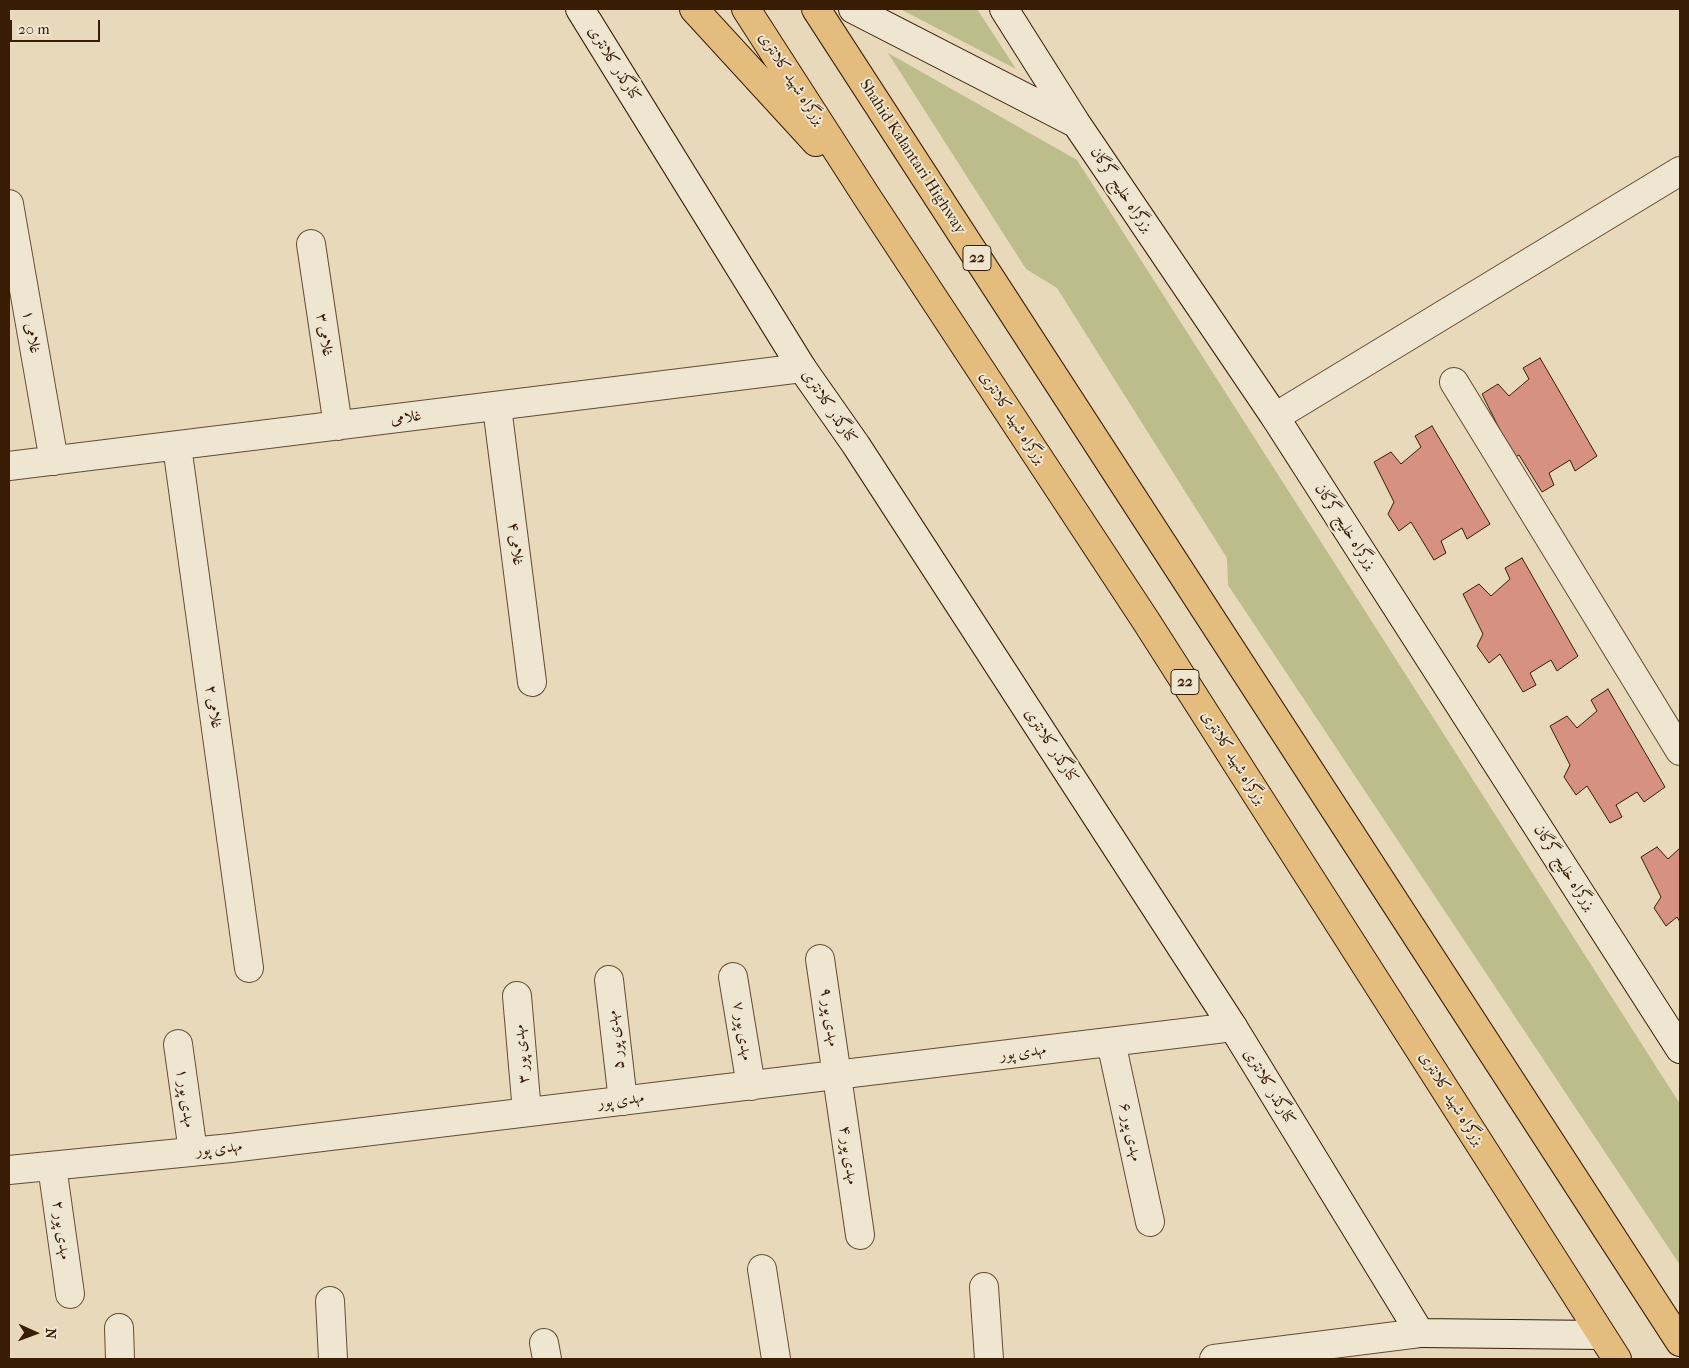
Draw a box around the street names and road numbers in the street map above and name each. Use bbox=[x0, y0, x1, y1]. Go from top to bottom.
street label: کنارگذر کلانتری bbox=[583, 23, 645, 105]
street label: بزرگراه شهید کلانتری bbox=[754, 29, 828, 129]
street label: Shahid Kalantari Highway bbox=[855, 76, 969, 238]
street label: بزرگراه خلیج گرگان bbox=[1085, 144, 1157, 236]
road number: 22 bbox=[963, 246, 991, 270]
street label: غلامی ۱ bbox=[18, 309, 44, 355]
street label: غلامی ۳ bbox=[311, 312, 337, 358]
street label: کنارگذر کلانتری bbox=[797, 366, 861, 448]
street label: بزرگراه شهید کلانتری bbox=[975, 368, 1049, 468]
street label: غلامی bbox=[389, 407, 423, 429]
street label: بزرگراه خلیج گرگان bbox=[1310, 480, 1380, 574]
street label: غلامی ۴ bbox=[503, 521, 527, 567]
road number: 22 bbox=[1171, 670, 1199, 694]
street label: غلامی ۲ bbox=[200, 684, 226, 730]
street label: کنارگذر کلانتری bbox=[1020, 705, 1082, 787]
street label: بزرگراه شهید کلانتری bbox=[1196, 707, 1270, 809]
street label: بزرگراه خلیج گرگان bbox=[1529, 821, 1599, 915]
street label: ۹ مهدی پور bbox=[815, 986, 843, 1048]
street label: ۷ مهدی پور bbox=[728, 1000, 756, 1062]
street label: ۵ مهدی پور bbox=[603, 1009, 629, 1071]
street label: ۳ مهدی پور bbox=[510, 1024, 534, 1084]
street label: مهدی پور bbox=[999, 1041, 1047, 1065]
street label: کنارگذر کلانتری bbox=[1239, 1045, 1299, 1129]
street label: بزرگراه شهید کلانتری bbox=[1414, 1048, 1488, 1150]
street label: ۱ مهدی پور bbox=[171, 1067, 199, 1129]
street label: مهدی پور bbox=[597, 1089, 645, 1113]
street label: ۶ مهدی پور bbox=[1114, 1101, 1146, 1163]
street label: ۴ مهدی پور bbox=[834, 1124, 862, 1186]
street label: مهدی پور bbox=[195, 1137, 243, 1161]
street label: ۲ مهدی پور bbox=[47, 1199, 75, 1261]

